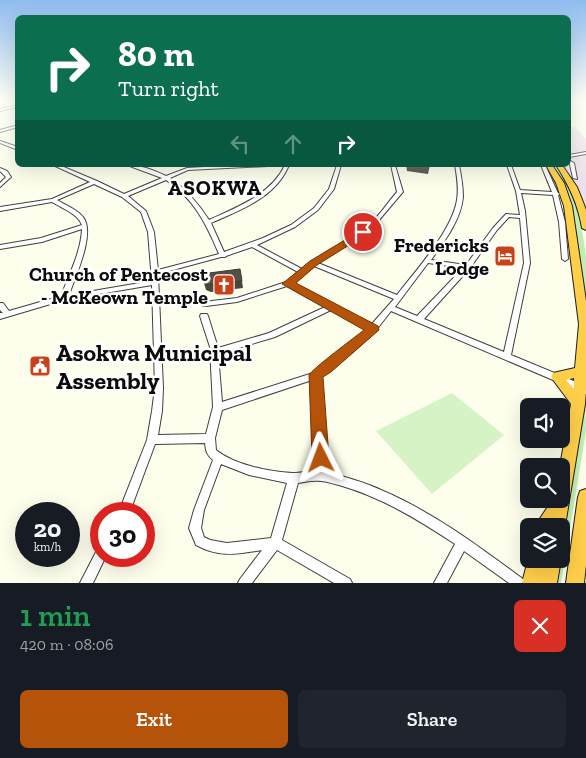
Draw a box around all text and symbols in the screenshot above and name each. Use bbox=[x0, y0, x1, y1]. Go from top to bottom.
text: 80 m bbox=[118, 33, 194, 75]
icon: right bbox=[35, 35, 100, 100]
text: Turn right bbox=[118, 75, 219, 102]
icon: left bbox=[226, 130, 254, 158]
icon: ahead bbox=[279, 130, 307, 158]
icon: right bbox=[332, 130, 360, 158]
district label: ASOKWA bbox=[168, 175, 262, 200]
pin bbox=[342, 211, 384, 253]
icon: arrive bbox=[349, 218, 377, 246]
place label: Fredericks Lodge bbox=[394, 233, 489, 280]
hotel icon: Fredericks Lodge bbox=[493, 244, 517, 268]
place label: Church of Pentecost - McKeown Temple bbox=[29, 262, 209, 309]
church icon: Church of Pentecost - McKeown Temple bbox=[212, 273, 236, 297]
place label: Asokwa Municipal Assembly bbox=[56, 338, 252, 395]
public building icon: Asokwa Municipal Assembly bbox=[28, 354, 52, 378]
map controls bbox=[520, 398, 570, 568]
button: sound bbox=[520, 398, 570, 448]
position arrow bbox=[294, 431, 346, 483]
button: search bbox=[520, 458, 570, 508]
speed limit sign: 30 bbox=[90, 502, 155, 567]
text: 20 bbox=[34, 513, 61, 543]
button: layers bbox=[520, 518, 570, 568]
text: km/h bbox=[34, 540, 61, 554]
text: 1 min bbox=[20, 598, 90, 634]
button: close bbox=[514, 600, 566, 652]
text: 420 m · 08:06 bbox=[20, 635, 113, 654]
button: Exit bbox=[20, 690, 288, 748]
button: Share bbox=[298, 690, 566, 748]

